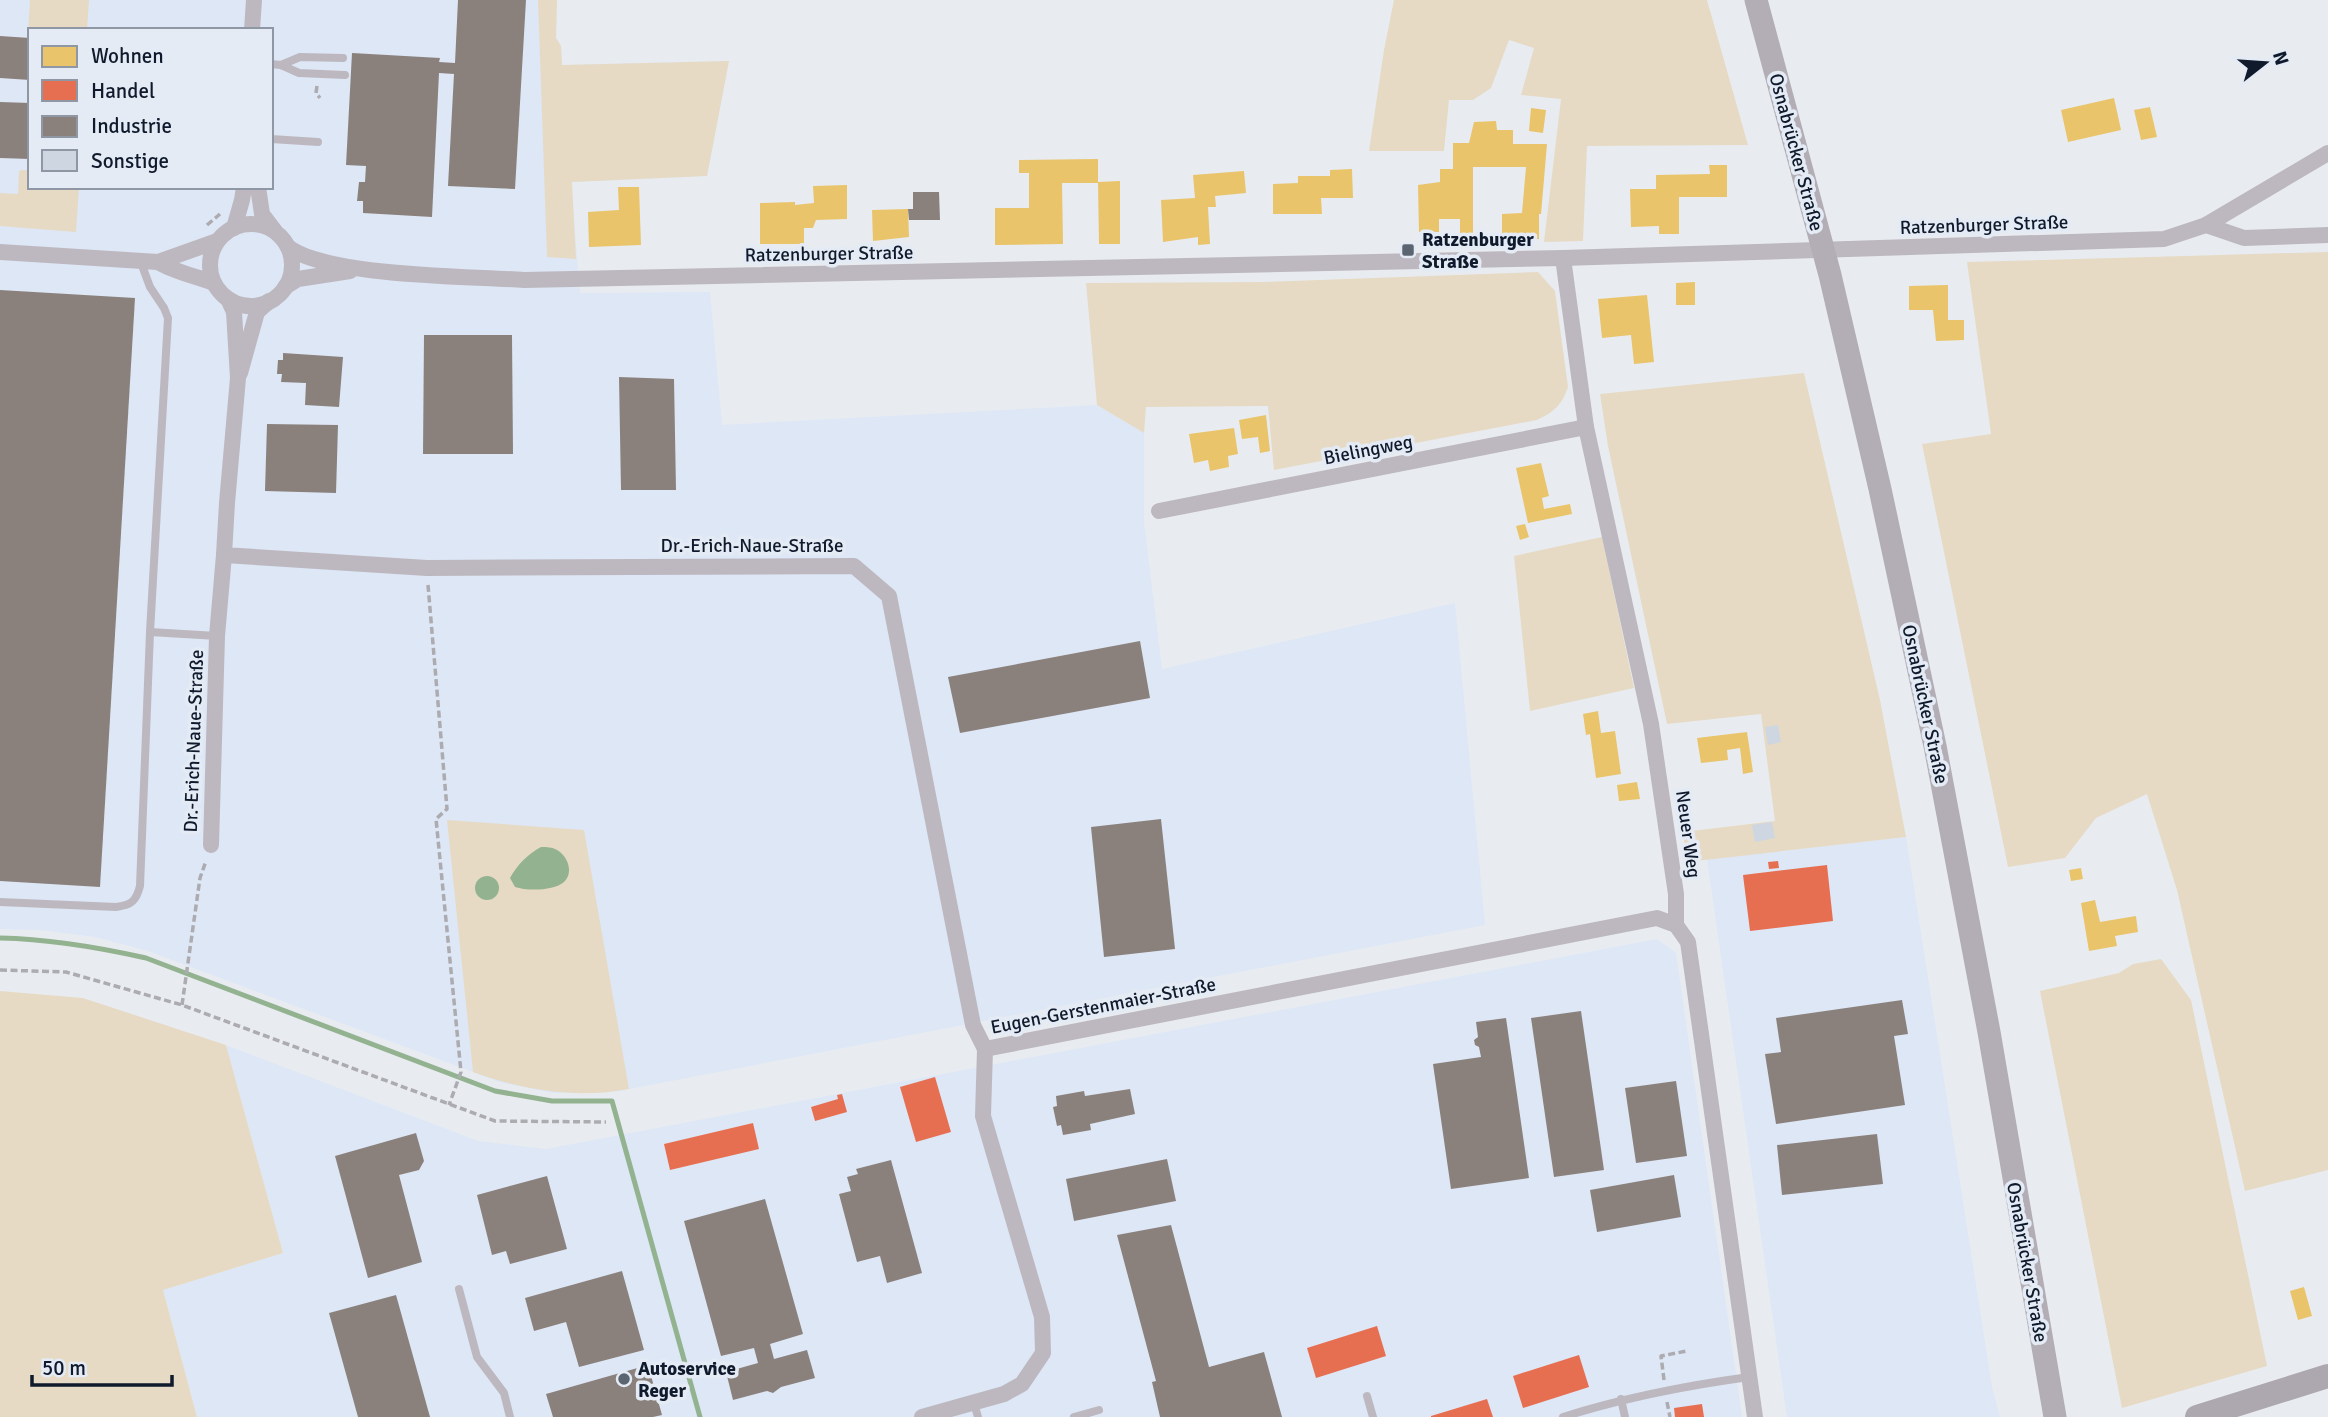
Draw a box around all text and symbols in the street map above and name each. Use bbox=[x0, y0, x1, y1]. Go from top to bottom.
legend bbox=[28, 28, 273, 189]
north arrow bbox=[2230, 28, 2300, 98]
text: Wohnen bbox=[91, 43, 164, 69]
text: N bbox=[2267, 48, 2294, 68]
street label: Osnabrücker Straße bbox=[1763, 71, 1829, 234]
text: Handel bbox=[91, 78, 155, 104]
text: Industrie bbox=[91, 113, 172, 139]
text: Sonstige bbox=[91, 148, 169, 174]
street label: Ratzenburger Straße bbox=[1899, 210, 2069, 240]
place label: Ratzenburger Straße bbox=[1422, 228, 1534, 274]
street label: Ratzenburger Straße bbox=[744, 241, 914, 267]
marker: Ratzenburger Straße bbox=[1400, 242, 1416, 258]
street label: Bielingweg bbox=[1322, 430, 1415, 470]
street label: Dr.-Erich-Naue-Straße bbox=[660, 534, 844, 558]
street label: Osnabrücker Straße bbox=[1896, 622, 1954, 786]
street label: Dr.-Erich-Naue-Straße bbox=[179, 649, 209, 833]
street label: Neuer Weg bbox=[1670, 789, 1706, 880]
street label: Eugen-Gerstenmaier-Straße bbox=[988, 972, 1218, 1040]
street label: Osnabrücker Straße bbox=[2001, 1180, 2053, 1344]
scale bar bbox=[32, 1344, 172, 1388]
text: 50 m bbox=[42, 1355, 86, 1381]
place label: Autoservice Reger bbox=[638, 1357, 736, 1403]
marker: Autoservice Reger bbox=[616, 1371, 632, 1387]

